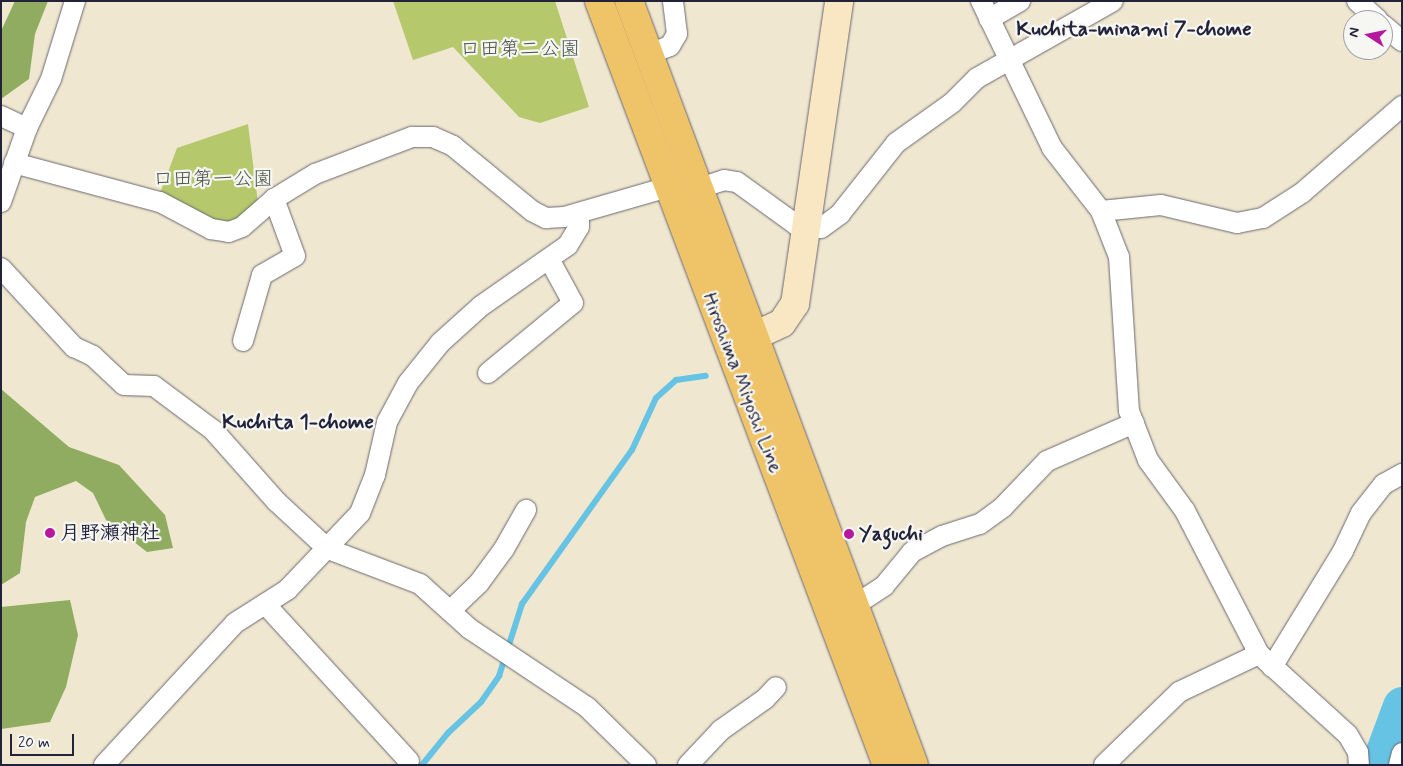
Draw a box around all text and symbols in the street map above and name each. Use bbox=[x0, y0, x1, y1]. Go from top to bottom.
north arrow bbox=[1343, 10, 1393, 60]
district label: Kuchita-minami 7-chome bbox=[1016, 16, 1252, 42]
text: N bbox=[1345, 26, 1364, 39]
park label: 口田第二公園 bbox=[460, 37, 580, 61]
park label: 口田第一公園 bbox=[153, 167, 273, 191]
street label: Hiroshima Miyoshi Line bbox=[697, 290, 787, 476]
district label: Kuchita 1-chome bbox=[222, 409, 374, 435]
place label: 月野瀬神社 bbox=[60, 521, 160, 545]
place label: Yaguchi bbox=[859, 522, 923, 546]
marker: 月野瀬神社 bbox=[44, 527, 56, 539]
marker: Yaguchi bbox=[843, 528, 855, 540]
scale bar bbox=[12, 724, 76, 756]
text: 20 m bbox=[18, 733, 50, 753]

